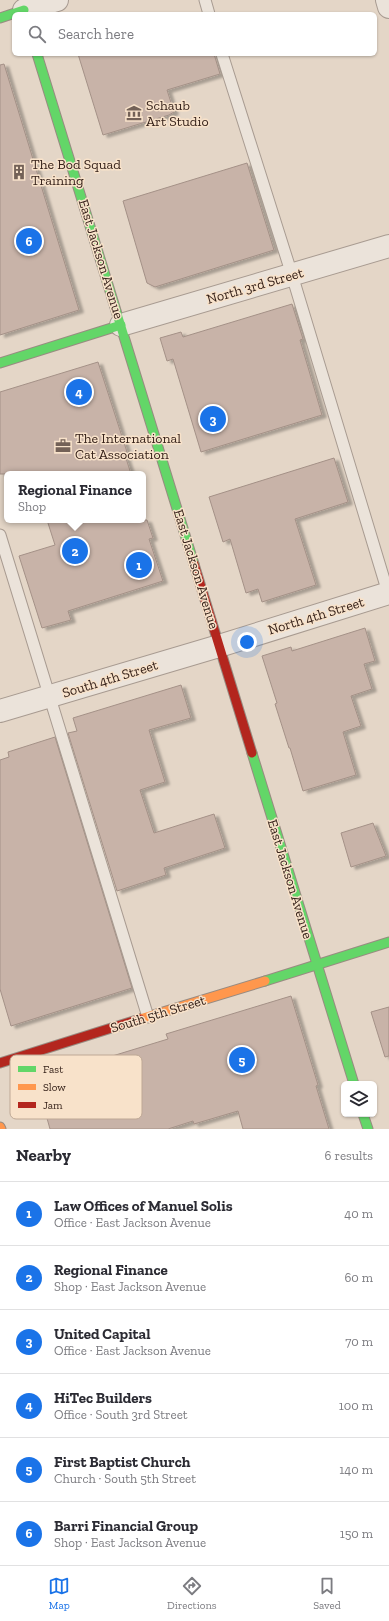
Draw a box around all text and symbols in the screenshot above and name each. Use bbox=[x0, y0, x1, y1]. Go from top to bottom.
search box bbox=[12, 12, 377, 56]
icon: search bbox=[26, 23, 48, 45]
text: Search here bbox=[58, 25, 134, 43]
place label: Schaub Art Studio bbox=[146, 97, 209, 130]
museum icon: Schaub Art Studio bbox=[125, 104, 143, 122]
place label: The Bod Squad Training bbox=[31, 156, 121, 189]
building icon: The Bod Squad Training bbox=[10, 163, 28, 181]
street label: East Jackson Avenue bbox=[75, 197, 127, 321]
pin: 6 bbox=[16, 226, 42, 256]
street label: North 3rd Street bbox=[205, 264, 306, 308]
pin: 4 bbox=[66, 377, 92, 407]
pin: 3 bbox=[200, 404, 226, 434]
place label: The International Cat Association bbox=[75, 430, 181, 463]
office icon: The International Cat Association bbox=[54, 437, 72, 455]
popup bbox=[4, 471, 146, 523]
text: Regional Finance bbox=[18, 481, 132, 499]
text: Shop bbox=[18, 499, 46, 514]
street label: East Jackson Avenue bbox=[170, 507, 222, 631]
pin: 2 bbox=[62, 536, 88, 566]
pin: 1 bbox=[126, 550, 152, 580]
street label: North 4th Street bbox=[266, 593, 367, 639]
your location bbox=[237, 632, 257, 652]
street label: South 4th Street bbox=[60, 656, 161, 702]
street label: East Jackson Avenue bbox=[264, 817, 316, 941]
street label: South 5th Street bbox=[108, 991, 208, 1037]
pin: 5 bbox=[229, 1045, 255, 1075]
legend bbox=[10, 1055, 142, 1119]
text: Fast bbox=[43, 1063, 64, 1076]
text: Slow bbox=[43, 1081, 66, 1094]
map controls bbox=[341, 1081, 377, 1117]
button: layers bbox=[341, 1081, 377, 1117]
text: Jam bbox=[43, 1099, 63, 1112]
text: Nearby bbox=[16, 1145, 71, 1165]
text: 6 results bbox=[325, 1148, 373, 1163]
text: Law Offices of Manuel Solis bbox=[54, 1197, 233, 1215]
text: 1 bbox=[26, 1206, 32, 1221]
text: 40 m bbox=[344, 1206, 373, 1221]
text: Office · East Jackson Avenue bbox=[54, 1215, 211, 1230]
text: Regional Finance bbox=[54, 1261, 168, 1279]
text: 2 bbox=[26, 1270, 32, 1285]
text: 60 m bbox=[344, 1270, 373, 1285]
text: Shop · East Jackson Avenue bbox=[54, 1279, 206, 1294]
text: United Capital bbox=[54, 1325, 150, 1343]
text: 3 bbox=[26, 1334, 32, 1349]
text: 70 m bbox=[345, 1334, 373, 1349]
text: Office · East Jackson Avenue bbox=[54, 1343, 211, 1358]
text: HiTec Builders bbox=[54, 1389, 152, 1407]
text: 4 bbox=[25, 1398, 33, 1413]
text: 100 m bbox=[339, 1398, 373, 1413]
text: Office · South 3rd Street bbox=[54, 1407, 188, 1422]
text: First Baptist Church bbox=[54, 1453, 190, 1471]
text: 5 bbox=[26, 1462, 32, 1477]
text: 140 m bbox=[339, 1462, 373, 1477]
text: Church · South 5th Street bbox=[54, 1471, 196, 1486]
text: Barri Financial Group bbox=[54, 1517, 198, 1535]
text: 6 bbox=[26, 1526, 32, 1541]
text: 150 m bbox=[340, 1526, 373, 1541]
text: Shop · East Jackson Avenue bbox=[54, 1535, 206, 1550]
tab: Map bbox=[48, 1575, 70, 1612]
tab: Directions bbox=[167, 1575, 217, 1612]
tab: Saved bbox=[313, 1575, 341, 1612]

